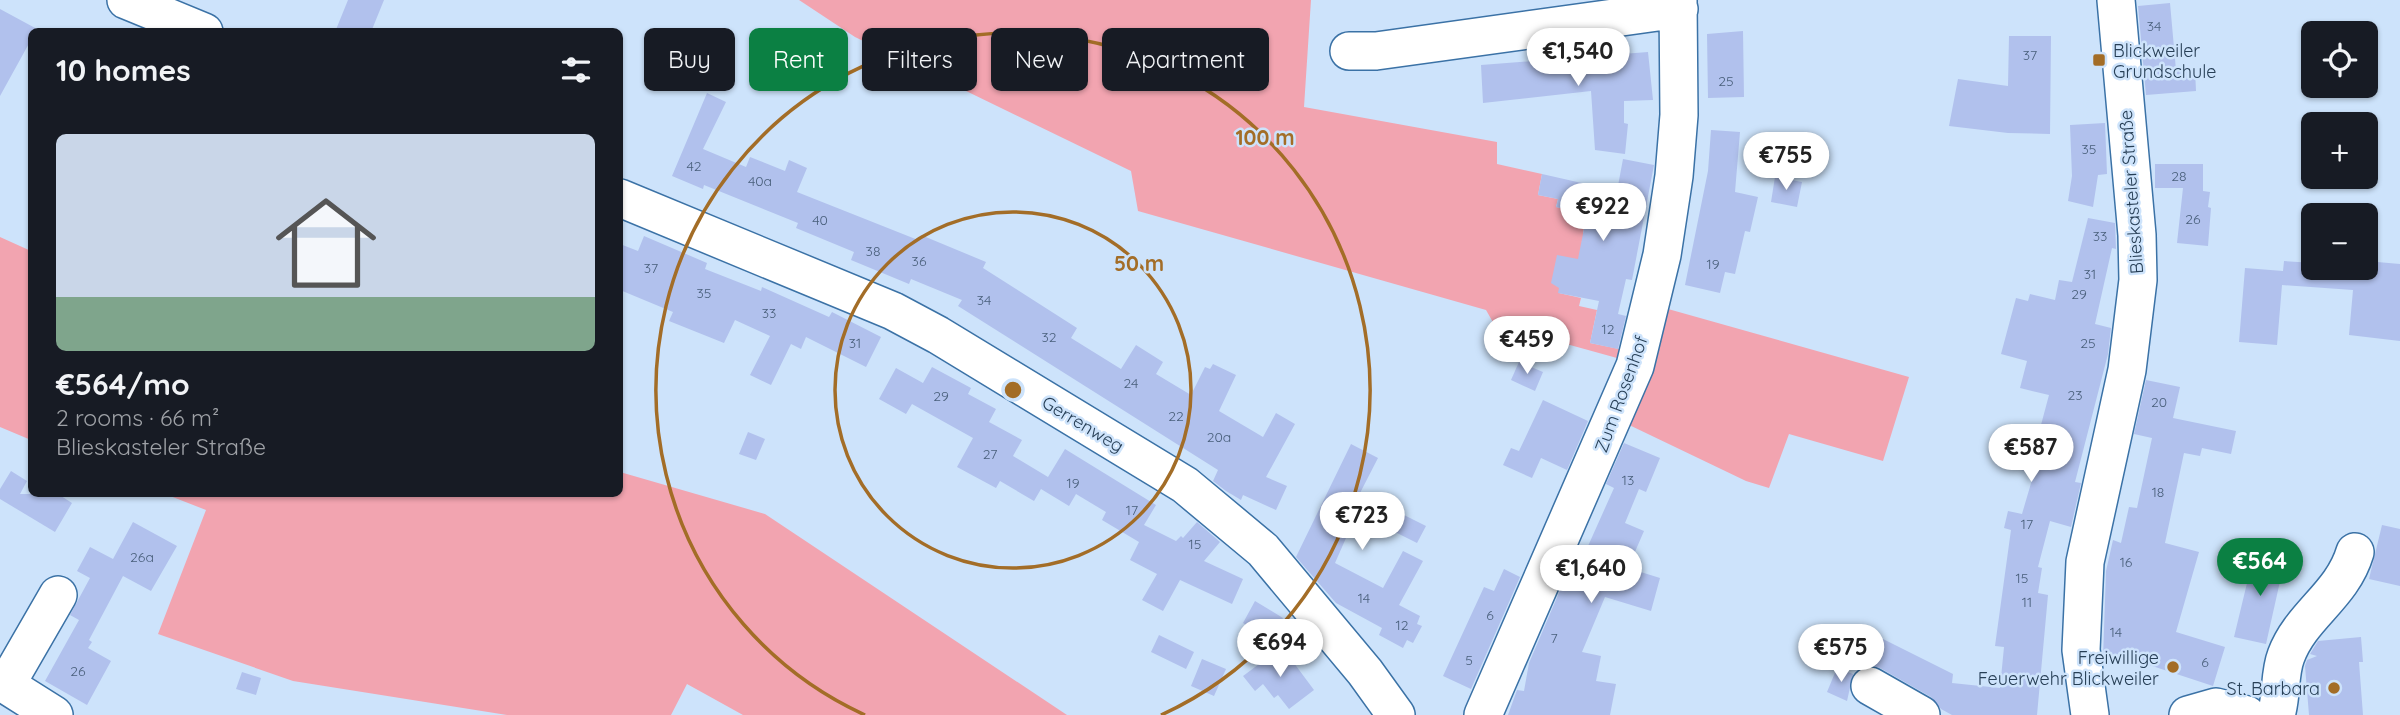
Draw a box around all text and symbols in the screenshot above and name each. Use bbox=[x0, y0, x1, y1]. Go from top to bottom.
house number: 34 bbox=[2147, 17, 2161, 35]
map controls bbox=[2301, 21, 2378, 280]
button: locate bbox=[2301, 21, 2378, 98]
chip: Buy bbox=[644, 28, 735, 91]
chip: Rent bbox=[749, 28, 848, 91]
chip: Filters bbox=[862, 28, 977, 91]
chip: New bbox=[991, 28, 1088, 91]
chip: Apartment bbox=[1102, 28, 1269, 91]
pin: €1,540 bbox=[1521, 28, 1635, 88]
text: €1,540 bbox=[1543, 36, 1613, 65]
place label: Blickweiler Grundschule bbox=[2113, 39, 2216, 83]
house number: 37 bbox=[2023, 46, 2037, 64]
text: 10 homes bbox=[56, 51, 191, 89]
icon: filters bbox=[557, 51, 595, 89]
marker: Blickweiler Grundschule bbox=[2091, 52, 2107, 68]
house number: 25 bbox=[1718, 72, 1734, 90]
street label: Blieskasteler Straße bbox=[2114, 109, 2148, 275]
button: + bbox=[2301, 112, 2378, 189]
text: 100 m bbox=[1235, 124, 1295, 150]
pin: €755 bbox=[1745, 132, 1827, 192]
text: €755 bbox=[1759, 140, 1813, 169]
house number: 35 bbox=[2082, 140, 2096, 158]
house number: 42 bbox=[686, 157, 702, 175]
house number: 28 bbox=[2171, 167, 2187, 185]
house number: 40a bbox=[748, 172, 772, 190]
icon: home bbox=[263, 180, 389, 306]
pin: €922 bbox=[1562, 184, 1644, 243]
text: €922 bbox=[1576, 191, 1630, 220]
button: − bbox=[2301, 203, 2378, 280]
house number: 26 bbox=[2185, 210, 2201, 228]
house number: 40 bbox=[812, 211, 828, 229]
house number: 33 bbox=[2093, 227, 2107, 245]
house number: 38 bbox=[866, 242, 880, 260]
text: 50 m bbox=[1114, 250, 1164, 276]
house number: 36 bbox=[912, 252, 927, 270]
house number: 19 bbox=[1707, 255, 1720, 273]
house number: 37 bbox=[644, 259, 658, 277]
house number: 31 bbox=[2084, 265, 2096, 283]
house number: 35 bbox=[697, 284, 711, 302]
house number: 29 bbox=[2071, 285, 2087, 303]
house number: 34 bbox=[977, 291, 991, 309]
house number: 33 bbox=[762, 304, 776, 322]
pin: €459 bbox=[1486, 316, 1568, 376]
house number: 12 bbox=[1602, 320, 1615, 338]
text: €459 bbox=[1500, 324, 1554, 353]
house number: 32 bbox=[1041, 328, 1057, 346]
street label: Zum Rosenhof bbox=[1589, 332, 1653, 455]
house number: 31 bbox=[849, 334, 861, 352]
house number: 25 bbox=[2080, 334, 2096, 352]
text: €564/mo bbox=[56, 365, 190, 403]
house number: 24 bbox=[1124, 374, 1138, 392]
centre of rings bbox=[1001, 378, 1025, 402]
house number: 23 bbox=[2067, 386, 2083, 404]
house number: 29 bbox=[933, 387, 949, 405]
street label: Gerrenweg bbox=[1038, 391, 1128, 457]
house number: 20 bbox=[2151, 393, 2167, 411]
text: 2 rooms · 66 m² bbox=[56, 403, 219, 432]
house number: 22 bbox=[1168, 407, 1184, 425]
pin: €587 bbox=[1990, 424, 2072, 484]
house number: 20a bbox=[1207, 428, 1231, 446]
text: Blieskasteler Straße bbox=[56, 432, 266, 461]
text: €587 bbox=[2005, 432, 2057, 461]
house number: 27 bbox=[983, 445, 997, 463]
house number: 13 bbox=[1622, 471, 1634, 489]
house number: 19 bbox=[1067, 474, 1080, 492]
house number: 18 bbox=[2152, 483, 2164, 501]
pin: €723 bbox=[1321, 492, 1403, 552]
text: €723 bbox=[1336, 500, 1388, 529]
house number: 17 bbox=[1126, 501, 1138, 519]
house number: 17 bbox=[2021, 515, 2033, 533]
house number: 15 bbox=[1189, 535, 1201, 553]
pin: €564 bbox=[2219, 538, 2301, 598]
pin: €1,640 bbox=[1534, 546, 1648, 605]
text: €564 bbox=[2233, 546, 2287, 575]
house number: 26a bbox=[130, 548, 154, 566]
text: €1,640 bbox=[1556, 553, 1626, 582]
house number: 16 bbox=[2120, 553, 2133, 571]
house number: 15 bbox=[2016, 569, 2028, 587]
house number: 14 bbox=[1358, 589, 1370, 607]
house number: 11 bbox=[2022, 593, 2032, 611]
house number: 6 bbox=[1486, 606, 1494, 624]
house number: 12 bbox=[1396, 616, 1409, 634]
pin: €694 bbox=[1239, 620, 1321, 679]
house number: 14 bbox=[2110, 623, 2122, 641]
pin: €575 bbox=[1800, 624, 1882, 684]
text: €694 bbox=[1253, 627, 1307, 656]
house number: 7 bbox=[1550, 629, 1558, 647]
text: €575 bbox=[1814, 632, 1868, 661]
place label: Freiwillige Feuerwehr Blickweiler bbox=[1978, 646, 2159, 690]
house number: 5 bbox=[1465, 651, 1473, 669]
house number: 6 bbox=[2201, 653, 2209, 671]
marker: Freiwillige Feuerwehr Blickweiler bbox=[2165, 659, 2181, 675]
house number: 26 bbox=[70, 662, 86, 680]
place label: St. Barbara bbox=[2227, 677, 2320, 700]
marker: St. Barbara bbox=[2326, 680, 2342, 696]

